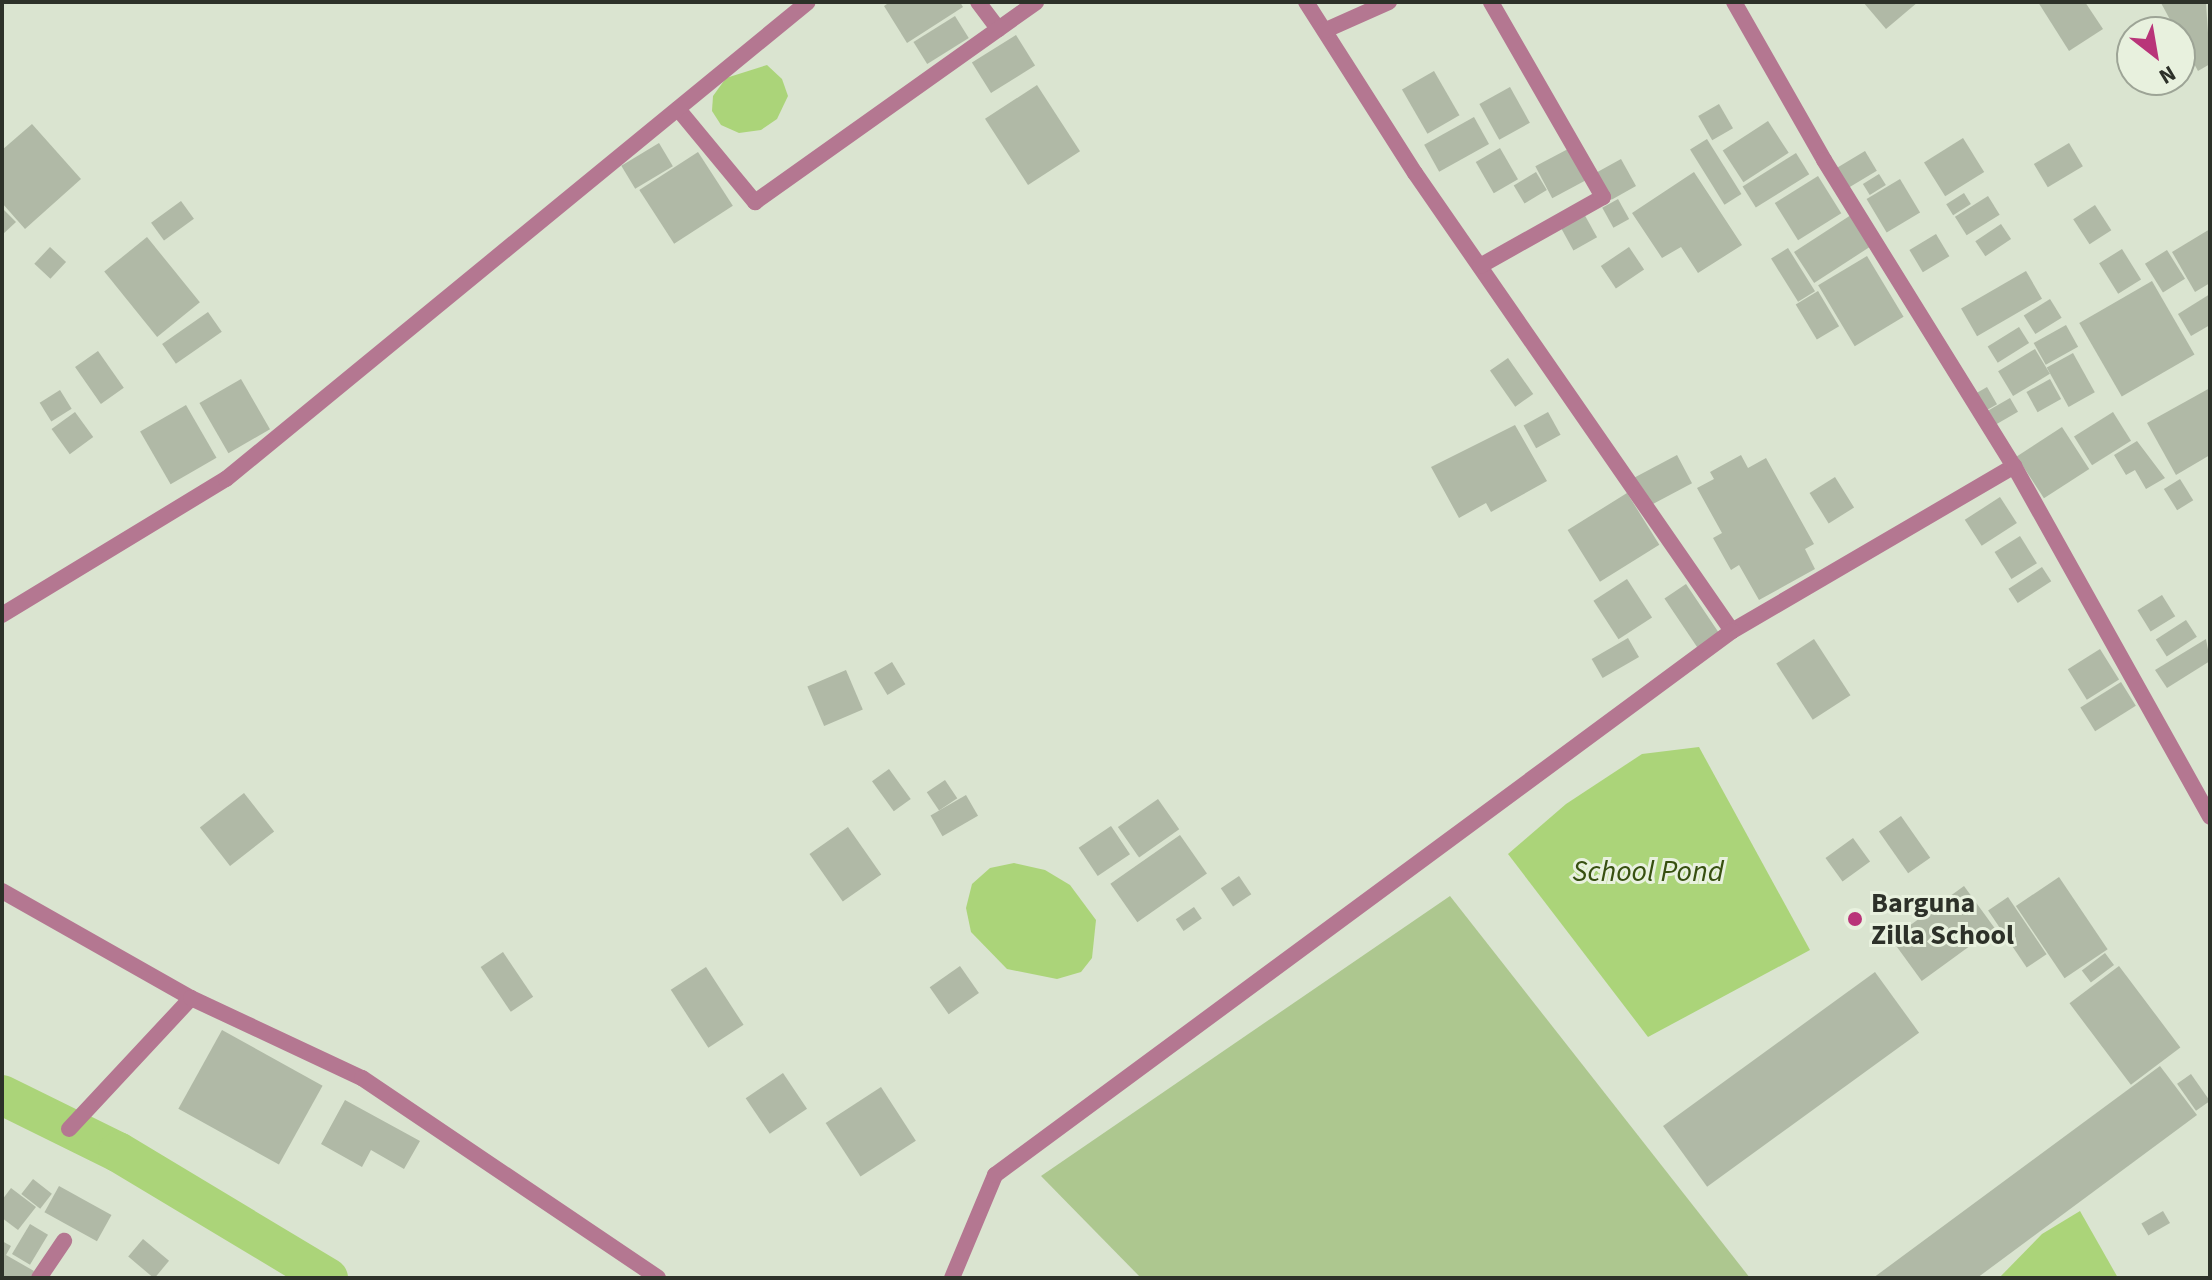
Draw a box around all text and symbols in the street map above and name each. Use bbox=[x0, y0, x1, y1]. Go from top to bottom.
north arrow bbox=[2116, 16, 2196, 96]
text: N bbox=[2153, 57, 2182, 92]
water label: School Pond bbox=[1572, 854, 1724, 890]
place label: Barguna Zilla School bbox=[1871, 886, 2014, 952]
marker: Barguna Zilla School bbox=[1846, 910, 1864, 928]

